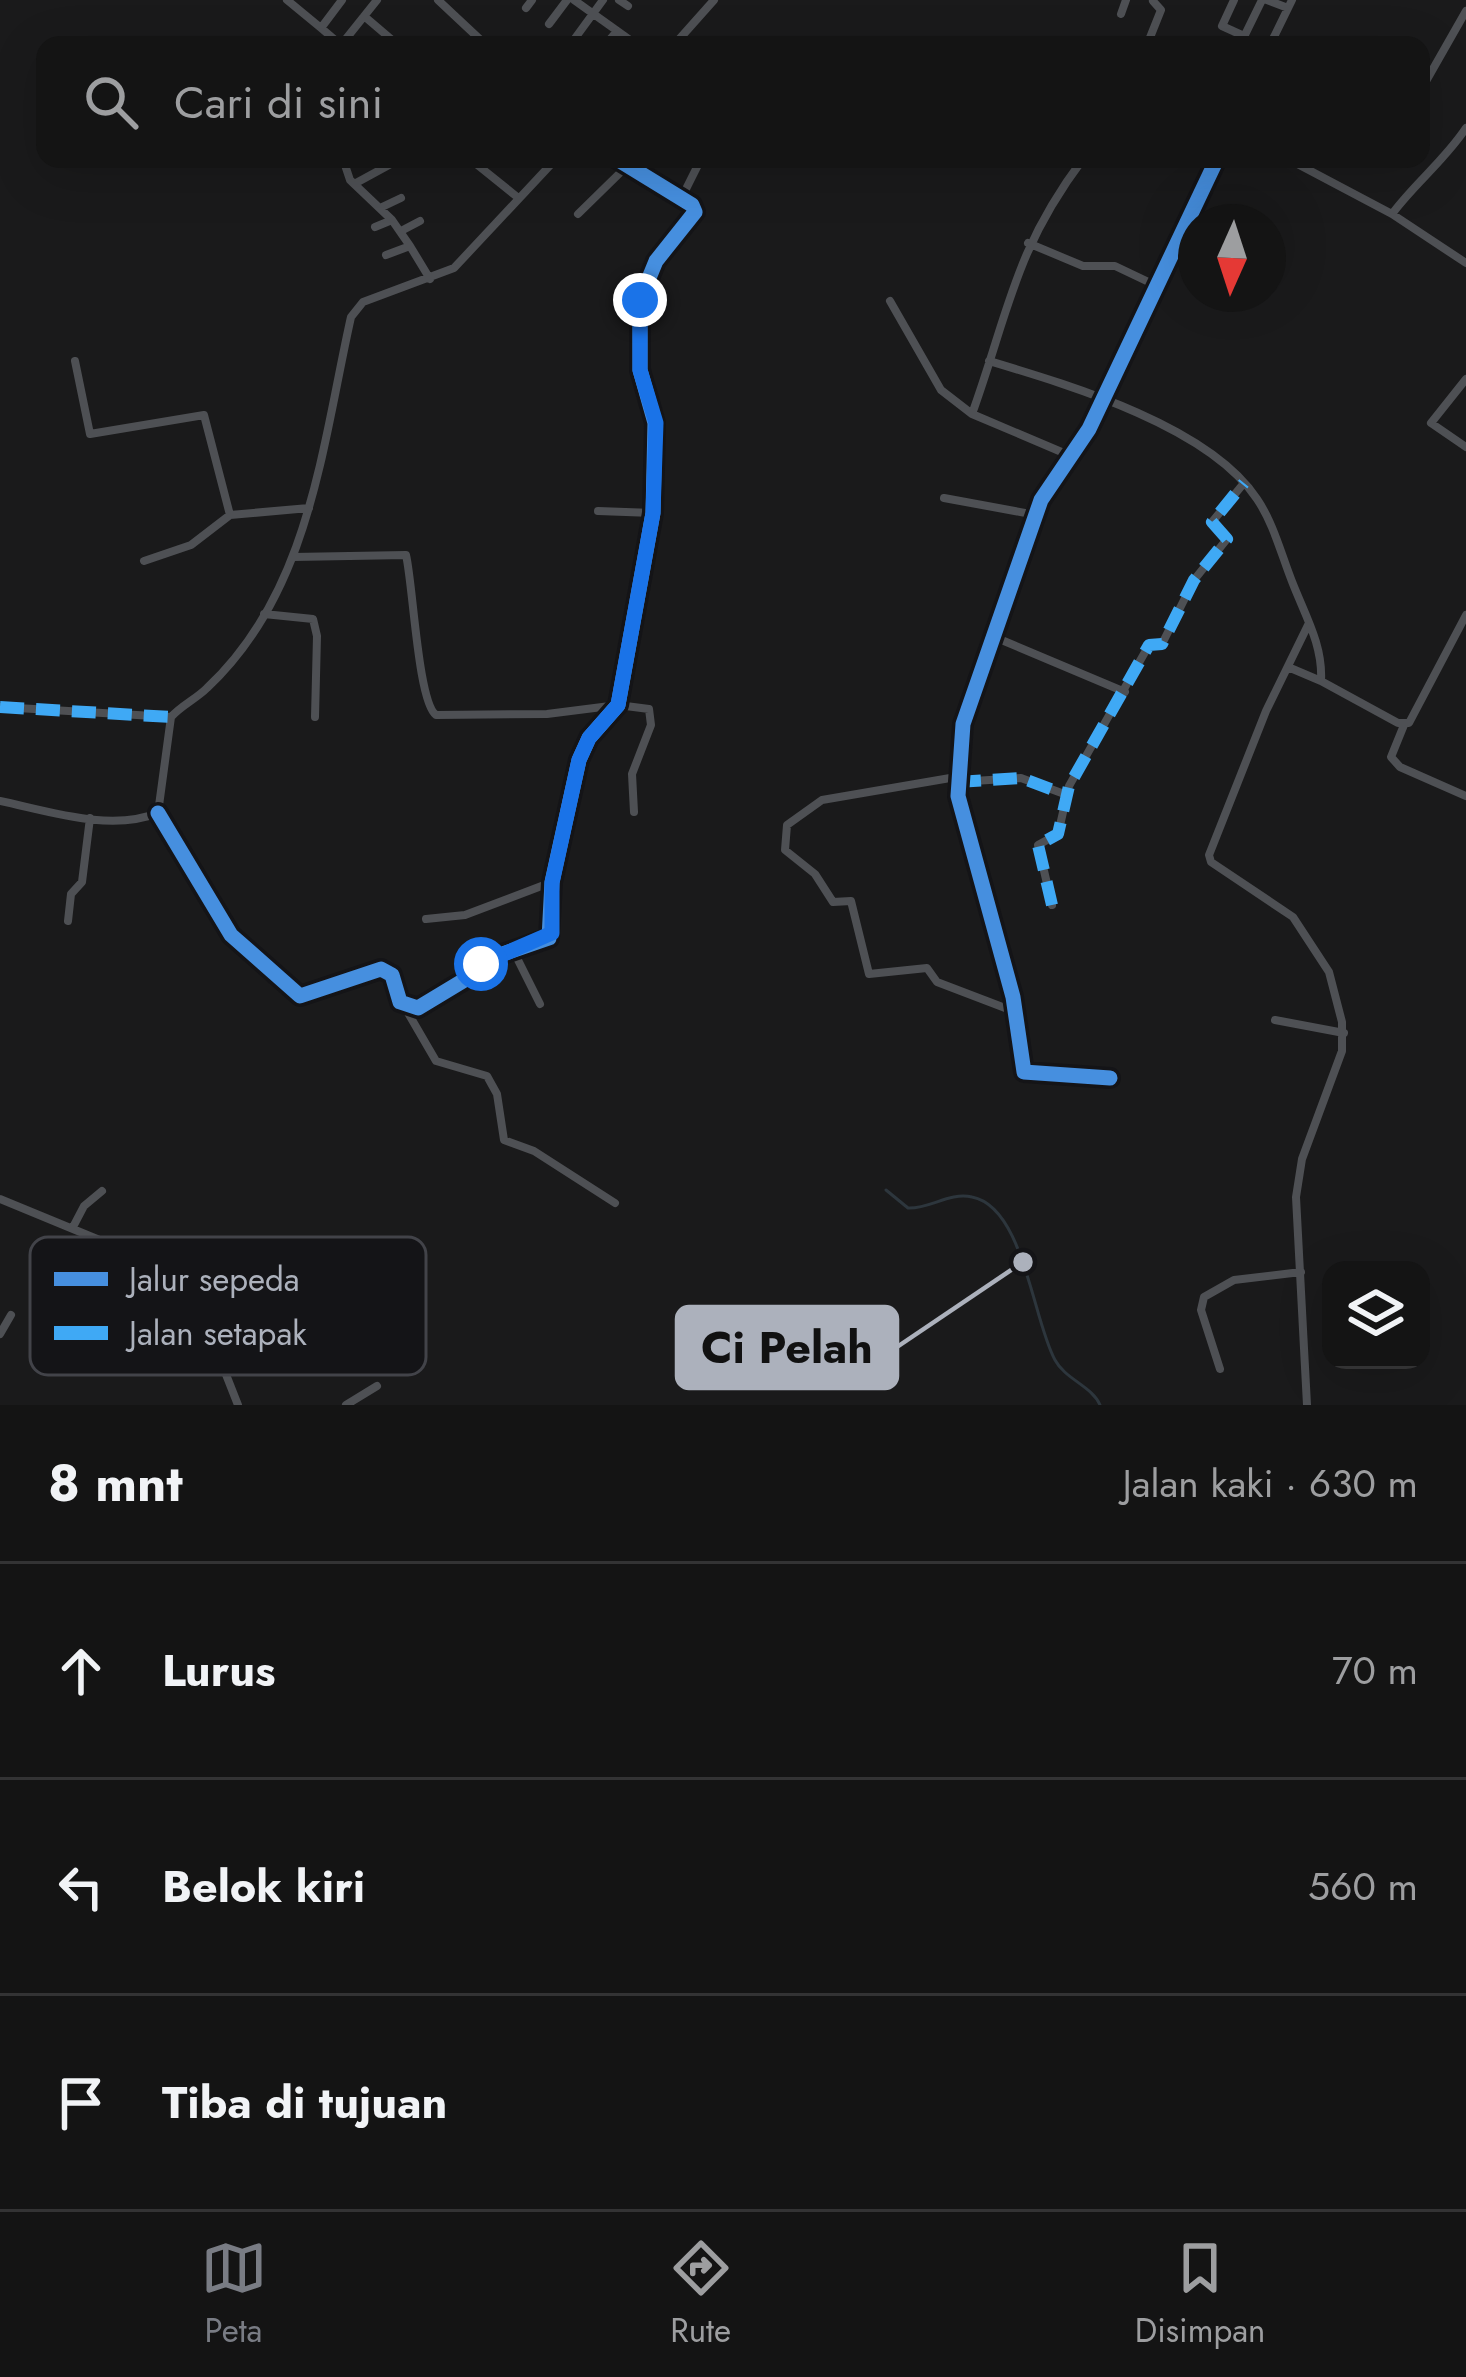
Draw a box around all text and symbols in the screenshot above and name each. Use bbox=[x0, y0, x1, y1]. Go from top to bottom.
search box bbox=[36, 36, 1430, 168]
icon: search bbox=[78, 69, 144, 135]
text: Cari di sini bbox=[174, 70, 383, 135]
north arrow bbox=[1178, 204, 1286, 312]
route end bbox=[613, 273, 667, 327]
route start bbox=[454, 937, 508, 991]
legend bbox=[30, 1237, 426, 1375]
text: Jalur sepeda bbox=[125, 1256, 300, 1303]
map controls bbox=[1322, 1261, 1430, 1369]
button: layers bbox=[1322, 1261, 1430, 1369]
callout: Ci Pelah bbox=[677, 1307, 897, 1388]
text: Jalan setapak bbox=[125, 1310, 307, 1357]
text: Ci Pelah bbox=[701, 1315, 873, 1380]
text: 8 mnt bbox=[48, 1446, 183, 1520]
text: Jalan kaki · 630 m bbox=[1122, 1455, 1418, 1512]
icon: ahead bbox=[48, 1638, 114, 1704]
text: Lurus bbox=[162, 1638, 276, 1703]
text: 70 m bbox=[1332, 1642, 1418, 1699]
icon: left bbox=[48, 1854, 114, 1920]
text: Belok kiri bbox=[162, 1854, 365, 1919]
text: 560 m bbox=[1308, 1858, 1418, 1915]
icon: arrive bbox=[48, 2070, 114, 2136]
text: Tiba di tujuan bbox=[162, 2070, 447, 2135]
tab: Peta bbox=[201, 2235, 267, 2354]
tab: Rute bbox=[668, 2235, 734, 2354]
tab: Disimpan bbox=[1135, 2235, 1265, 2354]

